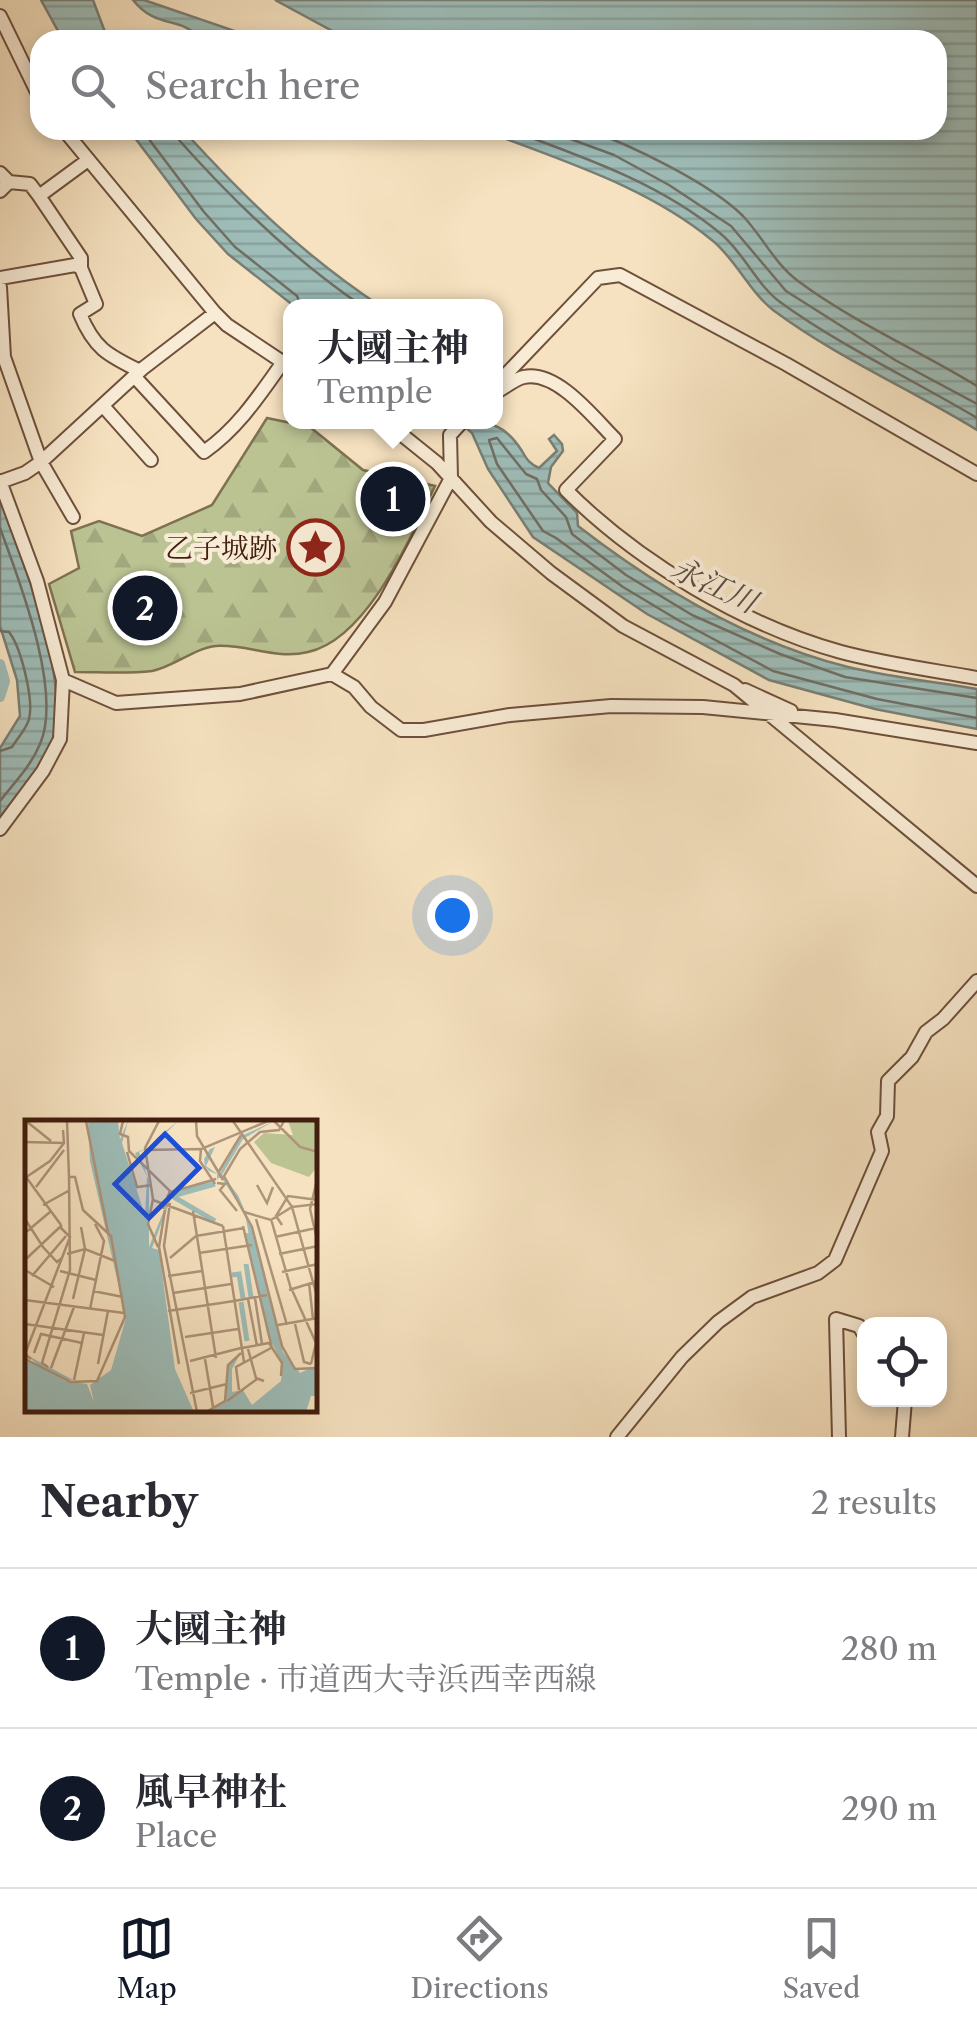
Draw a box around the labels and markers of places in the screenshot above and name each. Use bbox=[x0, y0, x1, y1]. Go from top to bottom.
pin: 1 bbox=[360, 462, 426, 536]
place icon: 乙子城跡 bbox=[286, 518, 346, 578]
place label: 乙子城跡 bbox=[165, 531, 277, 565]
pin: 2 bbox=[112, 570, 178, 646]

